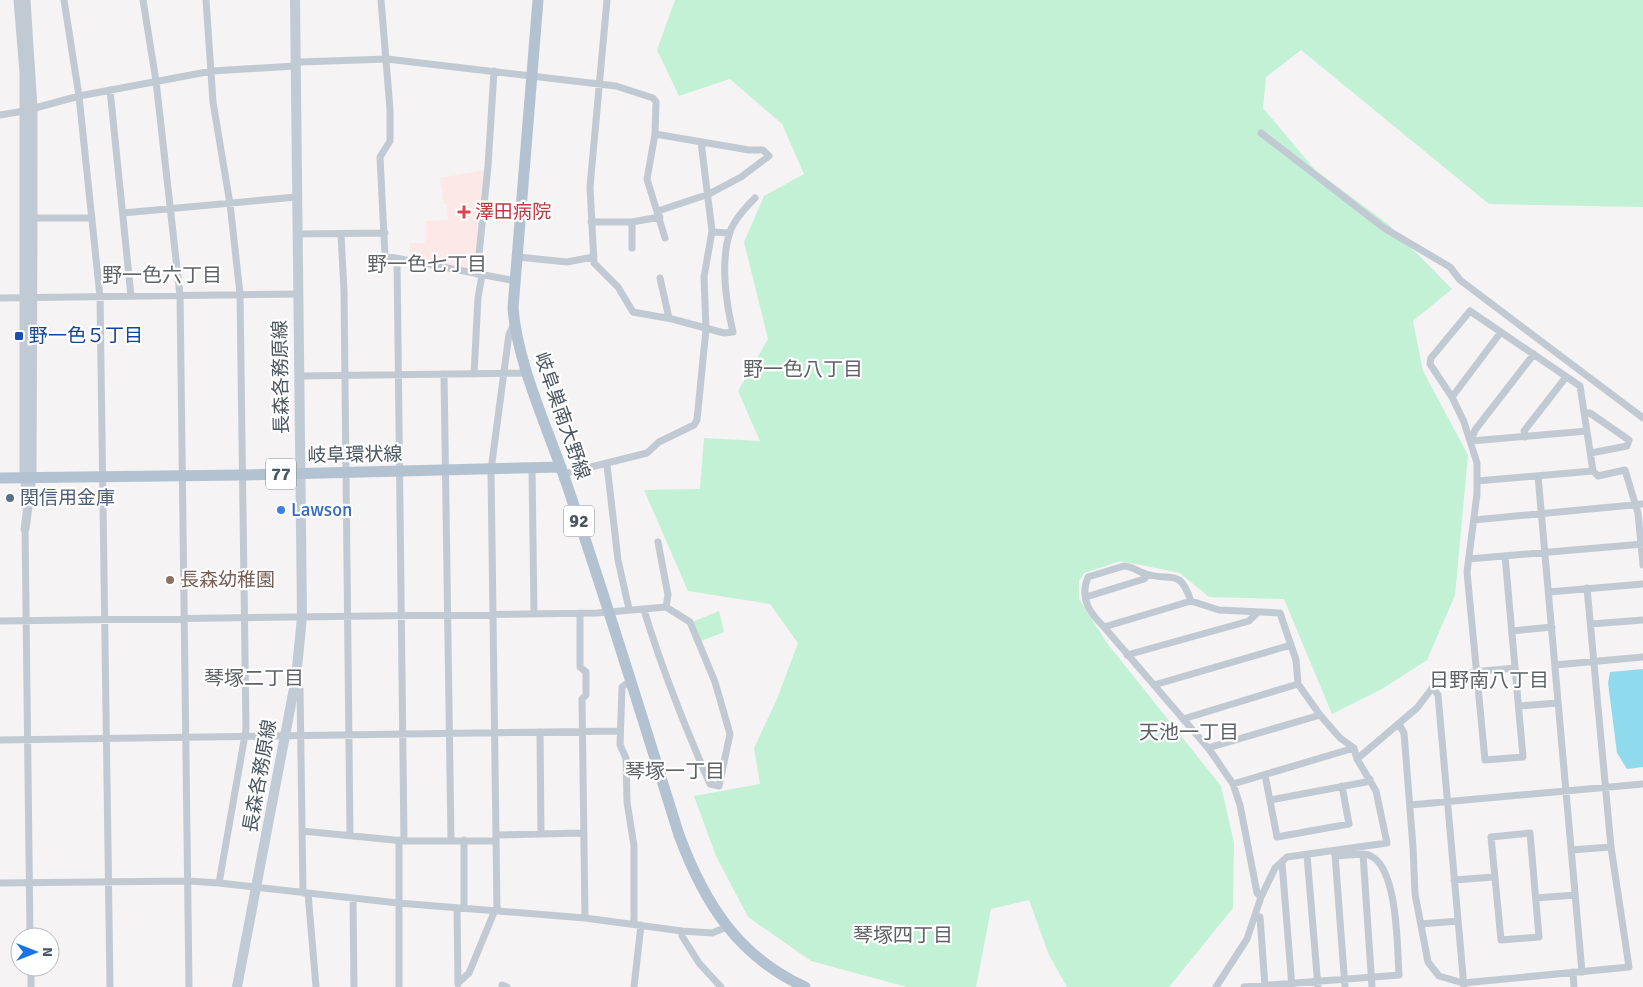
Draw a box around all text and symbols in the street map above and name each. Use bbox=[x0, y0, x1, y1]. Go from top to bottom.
place label: 澤田病院 bbox=[475, 200, 551, 224]
marker: 澤田病院 bbox=[457, 205, 471, 219]
district label: 野一色七丁目 bbox=[367, 252, 487, 277]
district label: 野一色六丁目 bbox=[102, 263, 222, 288]
street label: 長森各務原線 bbox=[268, 320, 294, 434]
place label: 野一色５丁目 bbox=[29, 324, 143, 348]
marker: 野一色５丁目 bbox=[13, 330, 25, 342]
street label: 岐阜巣南大野線 bbox=[529, 349, 595, 483]
district label: 野一色八丁目 bbox=[743, 357, 863, 382]
street label: 岐阜環状線 bbox=[307, 442, 403, 468]
road number: 77 bbox=[266, 458, 296, 489]
place label: 関信用金庫 bbox=[20, 486, 115, 510]
marker: 関信用金庫 bbox=[4, 492, 16, 504]
place label: Lawson bbox=[291, 498, 352, 522]
marker: Lawson bbox=[275, 504, 287, 516]
road number: 92 bbox=[564, 506, 594, 536]
place label: 長森幼稚園 bbox=[180, 568, 275, 592]
marker: 長森幼稚園 bbox=[164, 574, 176, 586]
district label: 琴塚二丁目 bbox=[204, 666, 304, 691]
district label: 日野南八丁目 bbox=[1429, 668, 1549, 693]
street label: 長森各務原線 bbox=[238, 718, 282, 834]
district label: 天池一丁目 bbox=[1139, 720, 1239, 745]
district label: 琴塚一丁目 bbox=[625, 759, 725, 784]
district label: 琴塚四丁目 bbox=[853, 923, 953, 948]
north arrow bbox=[10, 927, 60, 977]
text: N bbox=[39, 947, 56, 957]

